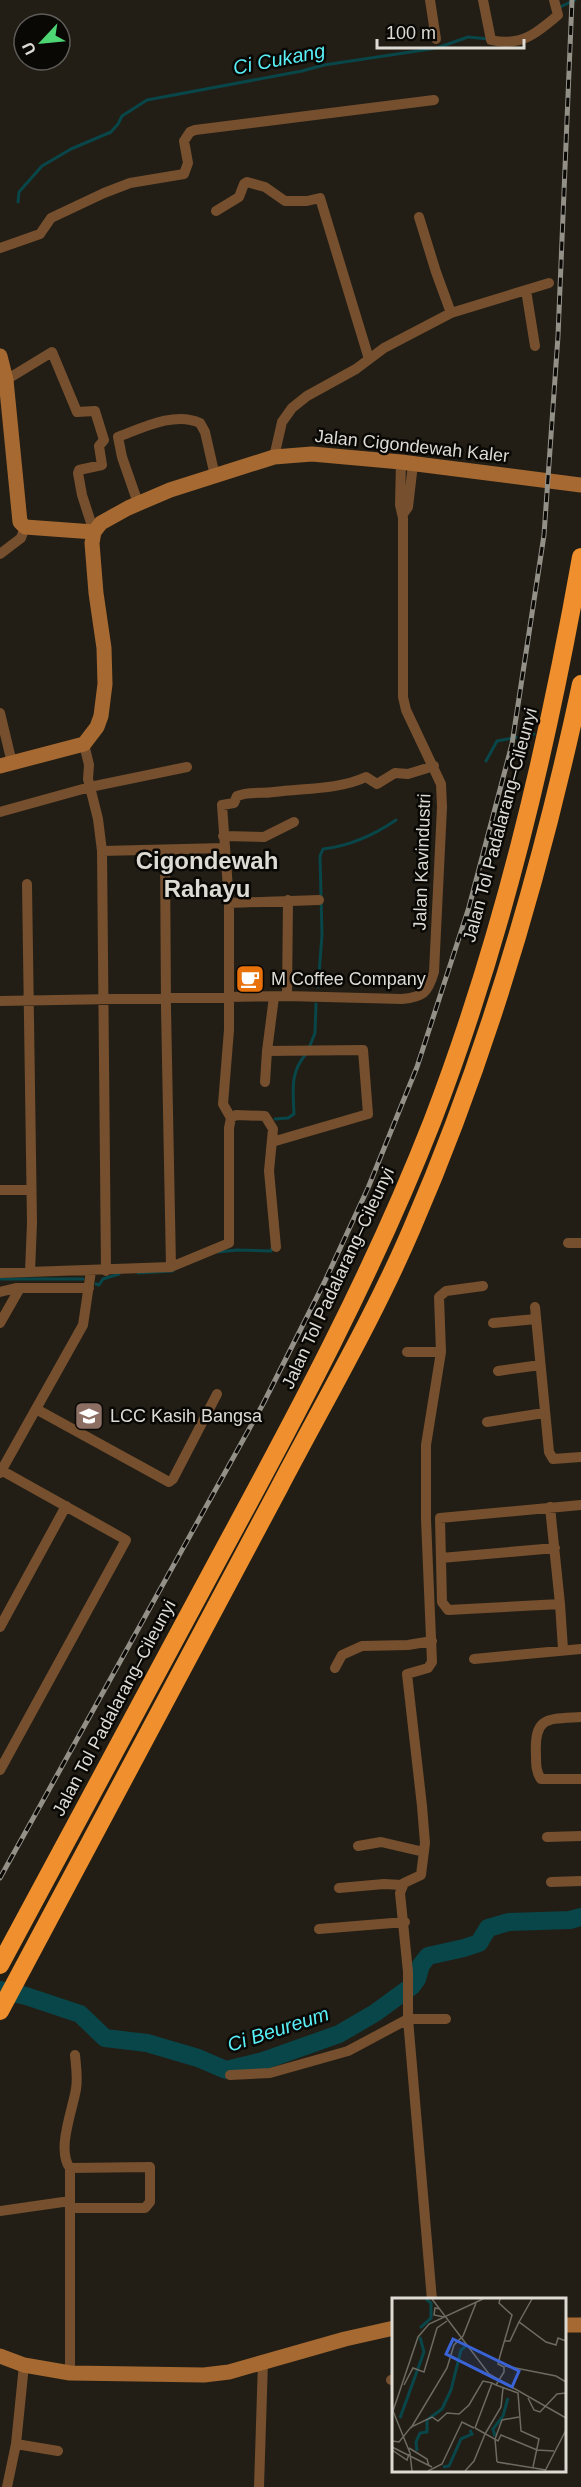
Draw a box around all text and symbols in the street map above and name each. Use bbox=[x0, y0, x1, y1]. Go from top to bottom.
north arrow bbox=[12, 12, 72, 72]
scale bar bbox=[377, 12, 524, 50]
text: 100 m bbox=[386, 23, 436, 43]
text: U bbox=[19, 39, 39, 57]
water label: Ci Cukang bbox=[231, 39, 327, 79]
street label: Jalan Cigondewah Kaler bbox=[314, 426, 510, 466]
street label: Jalan Tol Padalarang–Cileunyi bbox=[459, 706, 541, 944]
street label: Jalan Kavindustri bbox=[410, 793, 434, 931]
district label: Cigondewah Rahayu bbox=[136, 847, 278, 902]
cafe icon: M Coffee Company bbox=[234, 963, 266, 995]
place label: M Coffee Company bbox=[271, 969, 426, 989]
street label: Jalan Tol Padalarang–Cileunyi bbox=[278, 1164, 398, 1392]
school or university icon: LCC Kasih Bangsa bbox=[73, 1400, 105, 1432]
place label: LCC Kasih Bangsa bbox=[110, 1406, 263, 1426]
street label: Jalan Tol Padalarang–Cileunyi bbox=[48, 1597, 180, 1819]
water label: Ci Beureum bbox=[224, 2002, 332, 2056]
inset map bbox=[392, 2298, 566, 2472]

